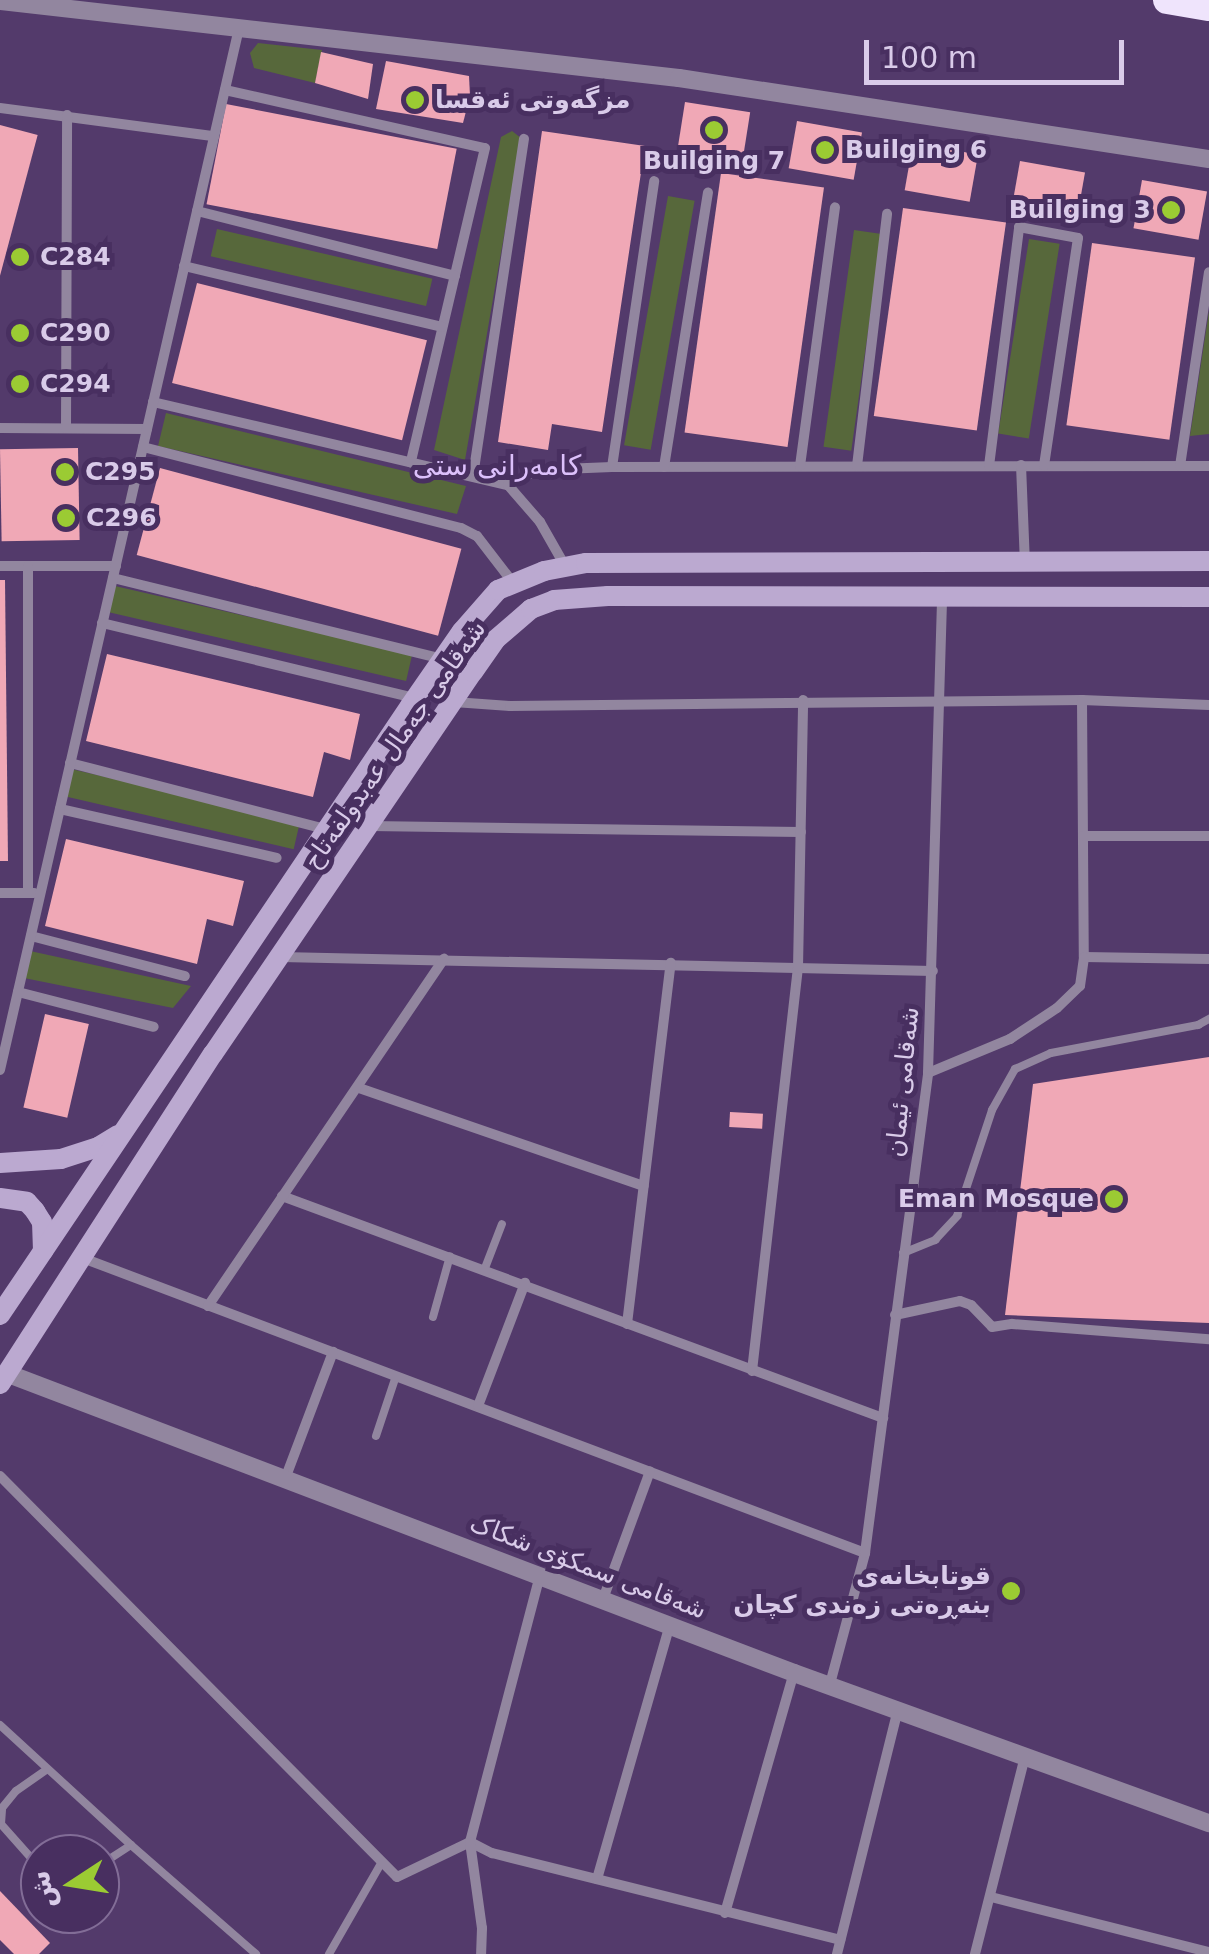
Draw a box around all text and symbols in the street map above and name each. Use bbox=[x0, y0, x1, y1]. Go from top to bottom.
scale bar bbox=[869, 20, 1129, 82]
text: 100 m bbox=[881, 40, 977, 75]
place label: مزگەوتی ئەقسا bbox=[435, 85, 630, 115]
marker: مزگەوتی ئەقسا bbox=[404, 89, 426, 111]
marker: Builging 7 bbox=[703, 119, 725, 141]
place label: Builging 6 bbox=[845, 135, 987, 165]
marker: Builging 6 bbox=[814, 139, 836, 161]
place label: Builging 7 bbox=[643, 146, 785, 176]
place label: Builging 3 bbox=[1009, 195, 1151, 225]
marker: Builging 3 bbox=[1160, 199, 1182, 221]
place label: C284 bbox=[40, 242, 111, 272]
marker: C284 bbox=[9, 246, 31, 268]
place label: C290 bbox=[40, 318, 111, 348]
marker: C290 bbox=[9, 322, 31, 344]
place label: C294 bbox=[40, 369, 111, 399]
marker: C294 bbox=[9, 373, 31, 395]
district label: كامه‌رانی ستی bbox=[413, 449, 581, 483]
place label: C295 bbox=[85, 457, 156, 487]
marker: C295 bbox=[54, 461, 76, 483]
place label: C296 bbox=[86, 503, 157, 533]
marker: C296 bbox=[55, 507, 77, 529]
street label: شەقامی جەمال عەبدولفەتاح bbox=[298, 615, 492, 875]
street label: شەقامی ئیمان bbox=[880, 1005, 926, 1159]
place label: Eman Mosque bbox=[898, 1184, 1094, 1214]
marker: Eman Mosque bbox=[1103, 1188, 1125, 1210]
street label: شەقامی سمکۆی شکاک bbox=[466, 1508, 710, 1626]
place label: قوتابخانەی بنەڕەتی زەندی کچان bbox=[733, 1562, 991, 1621]
marker: قوتابخانەی بنەڕەتی زەندی کچان bbox=[1000, 1580, 1022, 1602]
north arrow bbox=[20, 1834, 120, 1934]
text: ش bbox=[22, 1868, 62, 1912]

